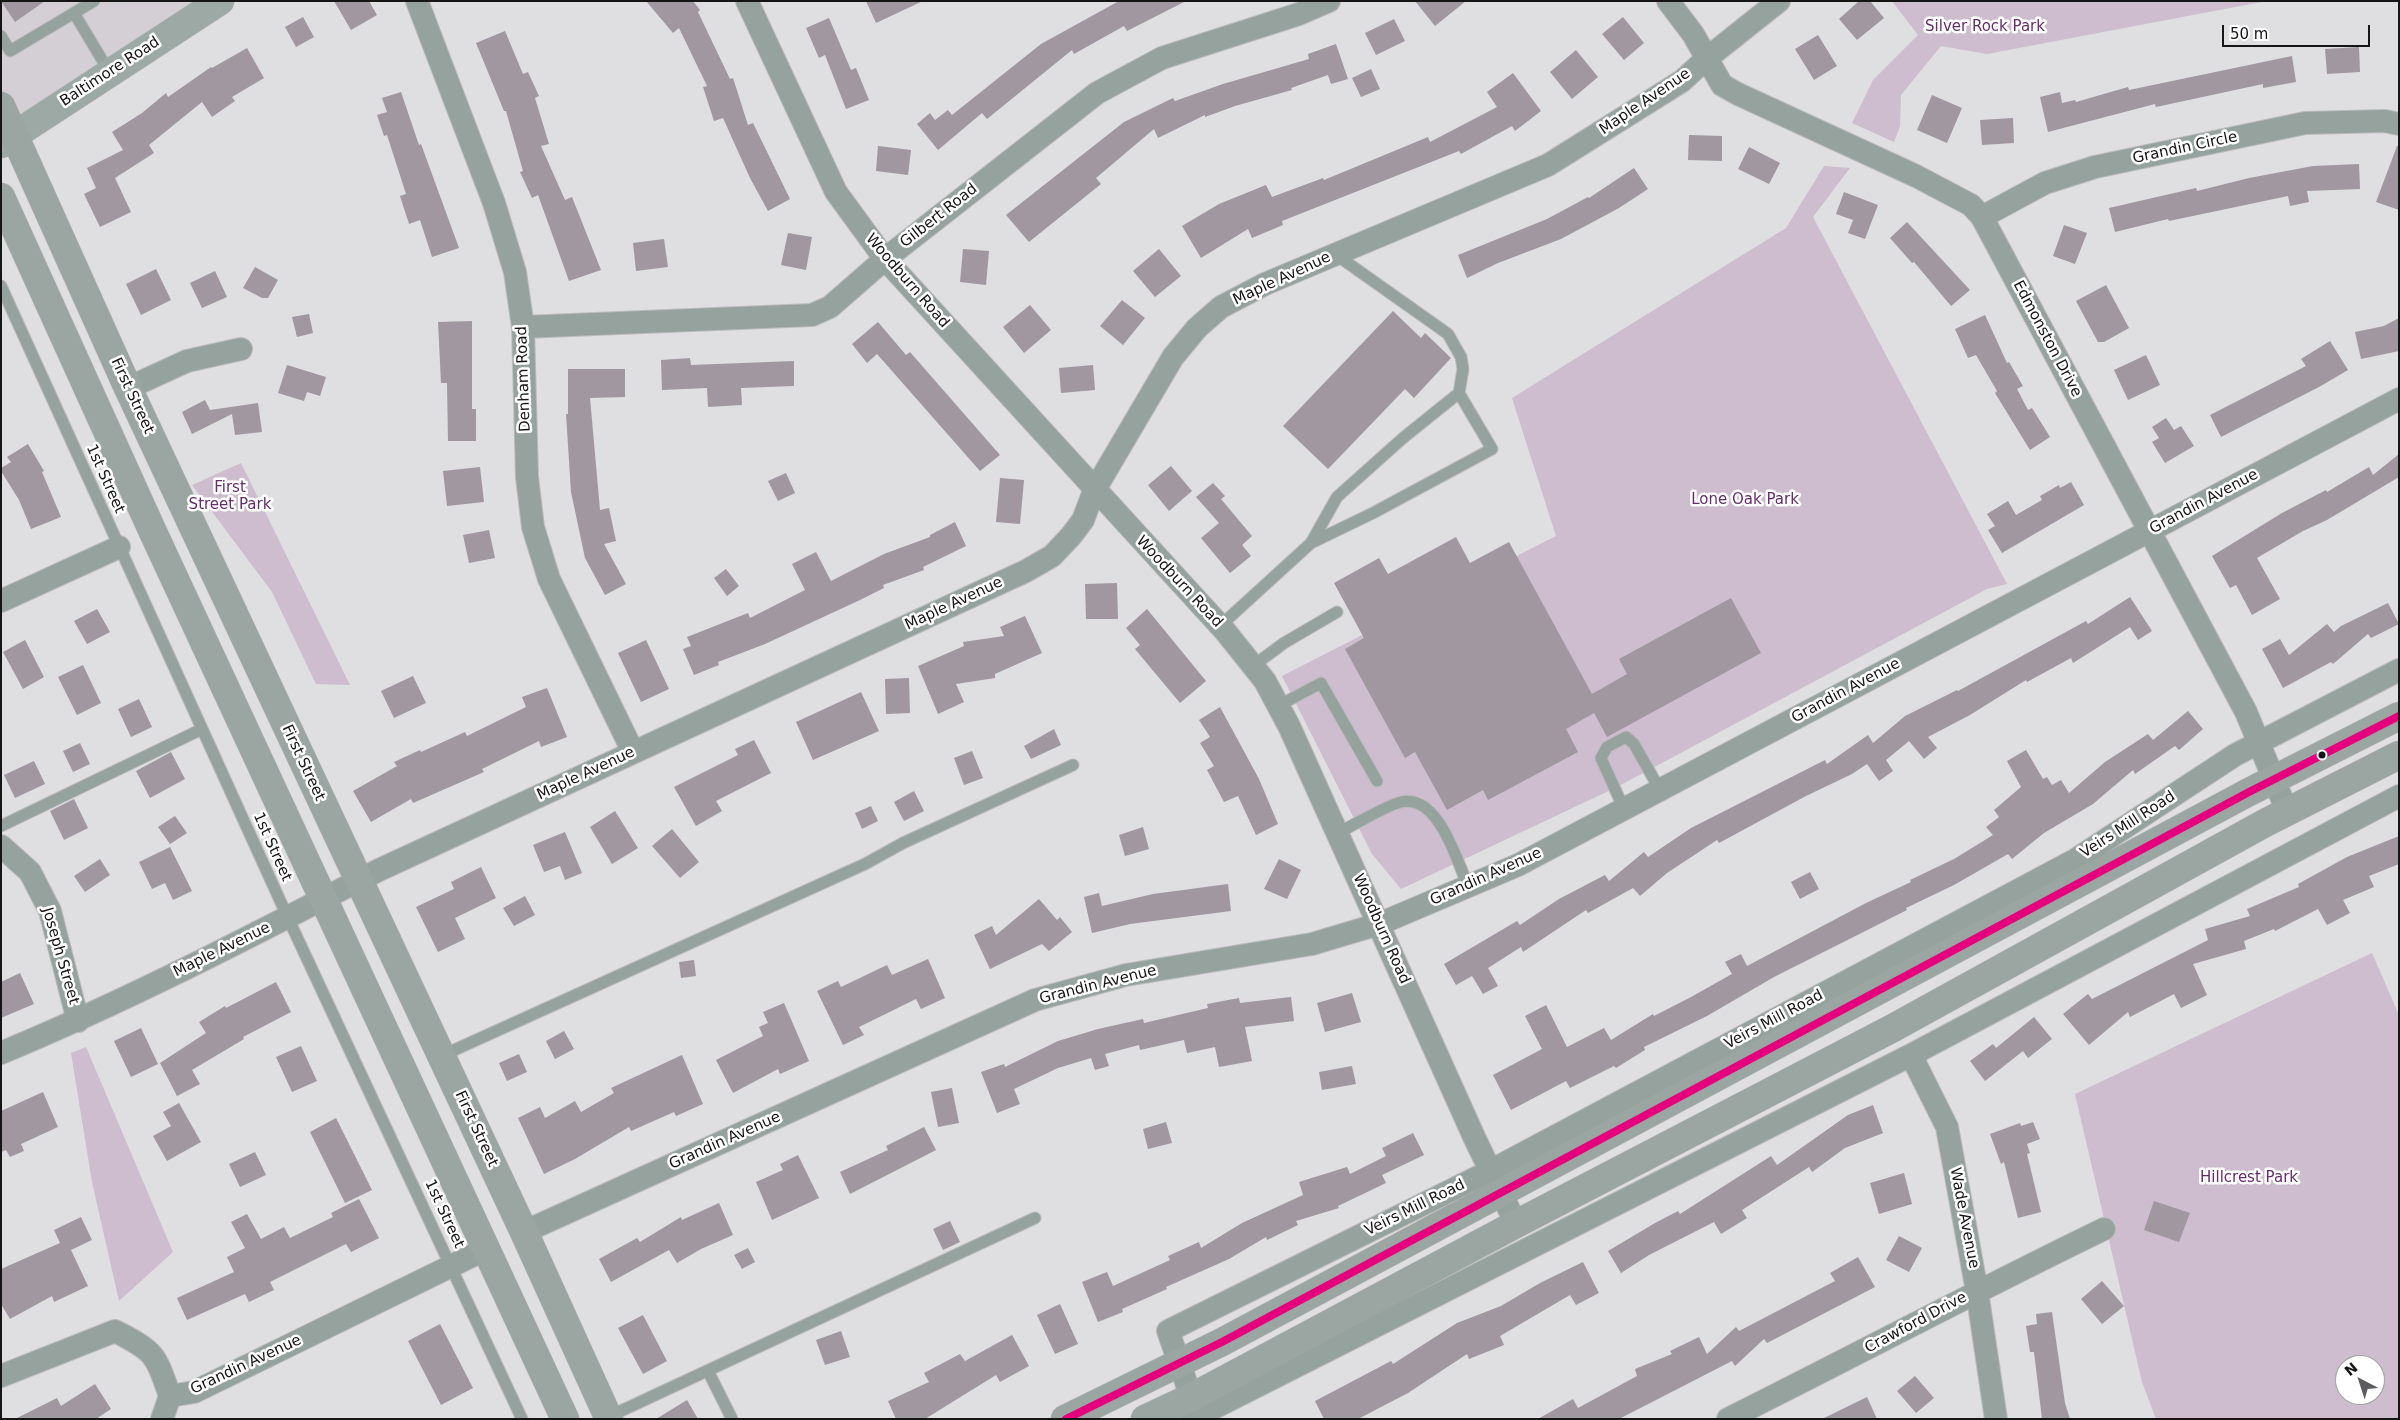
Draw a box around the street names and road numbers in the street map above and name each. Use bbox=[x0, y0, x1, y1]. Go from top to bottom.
street label: Baltimore Road bbox=[57, 33, 163, 111]
street label: Maple Avenue bbox=[1596, 65, 1694, 139]
street label: Grandin Circle bbox=[2131, 128, 2239, 168]
street label: Gilbert Road bbox=[897, 180, 981, 252]
street label: Woodburn Road bbox=[861, 230, 953, 332]
street label: Maple Avenue bbox=[1230, 249, 1334, 309]
street label: Edmonston Drive bbox=[2009, 278, 2085, 400]
street label: Denham Road bbox=[513, 326, 535, 432]
street label: First Street bbox=[107, 355, 157, 437]
street label: 1st Street bbox=[82, 442, 128, 516]
street label: Grandin Avenue bbox=[2147, 466, 2261, 538]
street label: Woodburn Road bbox=[1132, 532, 1226, 632]
street label: Maple Avenue bbox=[902, 574, 1006, 634]
street label: Grandin Avenue bbox=[1789, 655, 1903, 727]
street label: First Street bbox=[278, 722, 328, 804]
street label: Maple Avenue bbox=[534, 744, 638, 804]
street label: Veirs Mill Road bbox=[2077, 788, 2179, 862]
street label: 1st Street bbox=[249, 810, 295, 884]
street label: Grandin Avenue bbox=[1427, 844, 1545, 910]
street label: Woodburn Road bbox=[1349, 871, 1413, 987]
street label: Joseph Street bbox=[38, 905, 82, 1007]
street label: Maple Avenue bbox=[171, 919, 273, 981]
street label: Grandin Avenue bbox=[1038, 962, 1158, 1008]
street label: Veirs Mill Road bbox=[1722, 986, 1826, 1054]
street label: First Street bbox=[451, 1088, 501, 1170]
street label: Grandin Avenue bbox=[666, 1108, 784, 1174]
street label: Wade Avenue bbox=[1945, 1166, 1983, 1270]
street label: Veirs Mill Road bbox=[1362, 1176, 1468, 1240]
street label: 1st Street bbox=[420, 1177, 468, 1251]
street label: Crawford Drive bbox=[1862, 1289, 1970, 1357]
street label: Grandin Avenue bbox=[188, 1331, 304, 1399]

